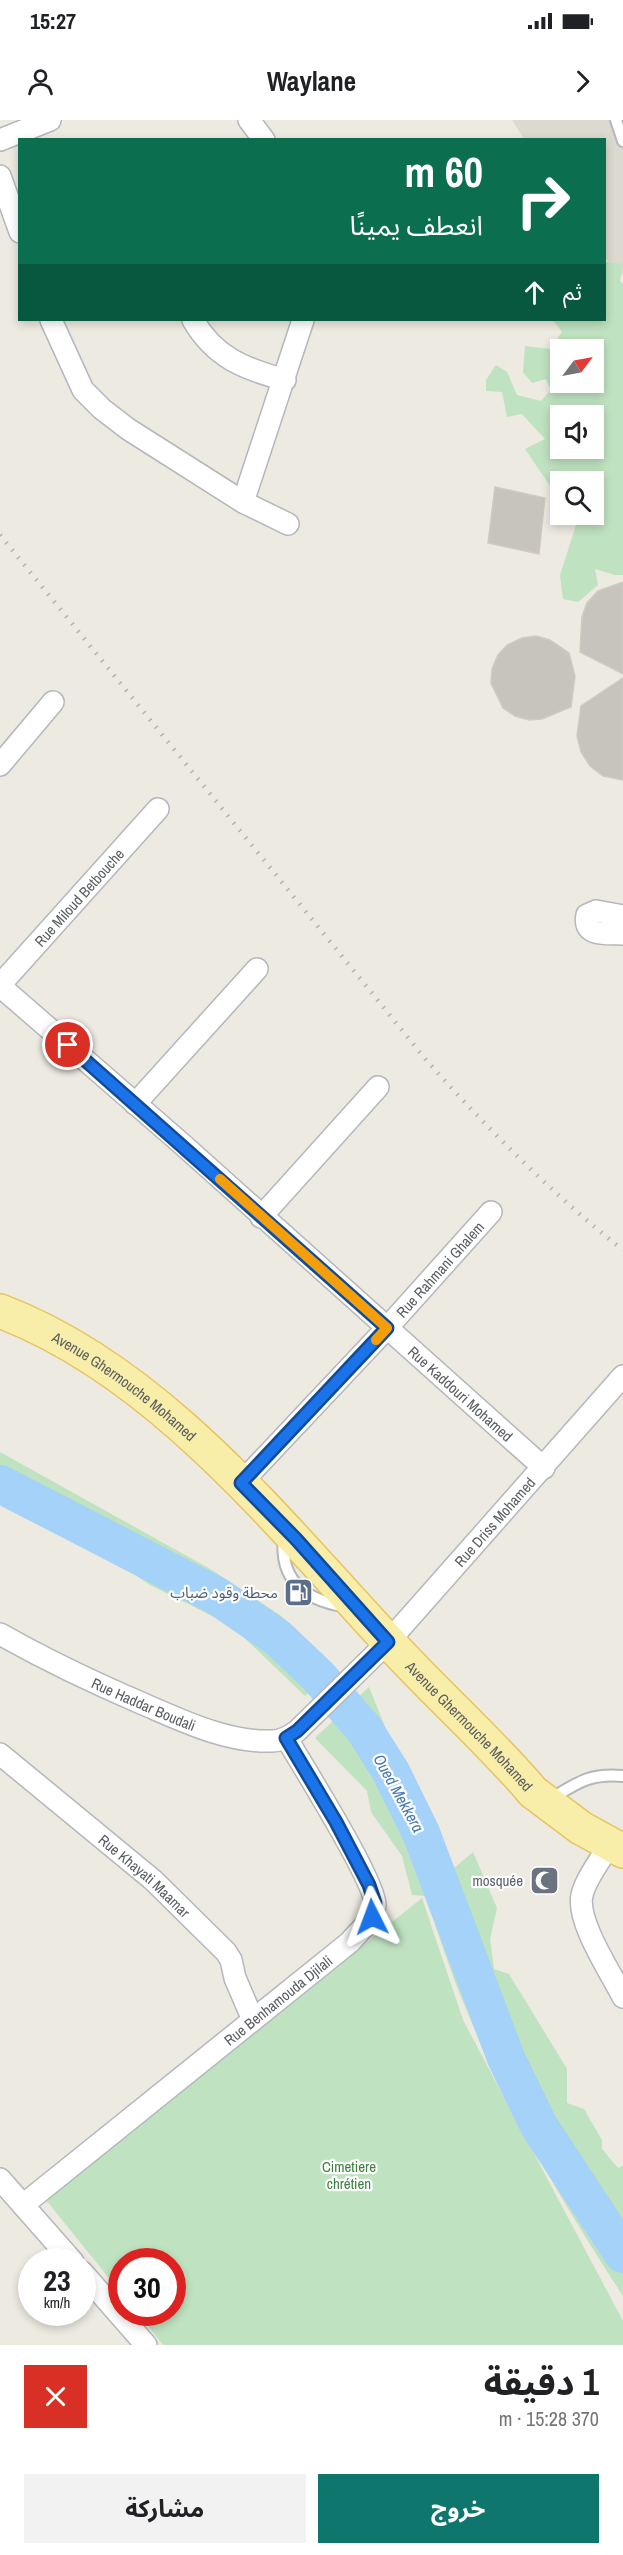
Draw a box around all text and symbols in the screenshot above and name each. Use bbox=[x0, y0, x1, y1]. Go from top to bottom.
text: 15:27 bbox=[30, 6, 76, 36]
text: Waylane bbox=[267, 63, 356, 99]
icon: person bbox=[24, 65, 57, 98]
icon: forward bbox=[566, 65, 599, 98]
text: 60 m bbox=[404, 144, 483, 200]
icon: right bbox=[504, 162, 582, 240]
text: انعطف يمينًا bbox=[349, 207, 483, 243]
icon: ahead bbox=[518, 276, 551, 309]
text: ثم bbox=[563, 277, 582, 307]
north arrow bbox=[550, 339, 604, 393]
map controls bbox=[550, 339, 604, 525]
button: sound bbox=[550, 405, 604, 459]
button: search bbox=[550, 471, 604, 525]
street label: Rue Miloud Betbouche bbox=[29, 843, 129, 951]
pin bbox=[42, 1019, 93, 1070]
icon: arrive bbox=[51, 1028, 84, 1061]
street label: Rue Rahmani Ghalem bbox=[391, 1217, 488, 1322]
street label: Avenue Ghermouche Mohamed bbox=[48, 1326, 201, 1445]
street label: Rue Kaddouri Mohamed bbox=[404, 1341, 518, 1446]
street label: Rue Driss Mohamed bbox=[449, 1472, 540, 1571]
fuel station icon: محطة وقود ضباب bbox=[283, 1576, 315, 1608]
place label: محطة وقود ضباب bbox=[170, 1582, 278, 1603]
street label: Avenue Ghermouche Mohamed bbox=[401, 1655, 538, 1795]
street label: Rue Haddar Boudali bbox=[88, 1672, 199, 1736]
water label: Oued Mekkera bbox=[369, 1750, 429, 1836]
street label: Rue Khayati Maamar bbox=[94, 1829, 195, 1922]
mosque icon: mosquée bbox=[528, 1864, 560, 1896]
place label: mosquée bbox=[472, 1870, 523, 1891]
position arrow bbox=[340, 1885, 404, 1949]
street label: Rue Benhamouda Djilali bbox=[219, 1950, 336, 2050]
park label: Cimetiere chrétien bbox=[322, 2156, 376, 2194]
speed limit sign: 30 bbox=[108, 2248, 186, 2326]
text: 23 bbox=[43, 2260, 71, 2300]
text: km/h bbox=[44, 2292, 70, 2313]
text: 1 دقيقة bbox=[484, 2358, 599, 2406]
button: close bbox=[24, 2365, 87, 2428]
text: 370 m · 15:28 bbox=[499, 2405, 599, 2432]
button: مشاركة bbox=[24, 2474, 306, 2543]
button: خروج bbox=[318, 2474, 599, 2543]

